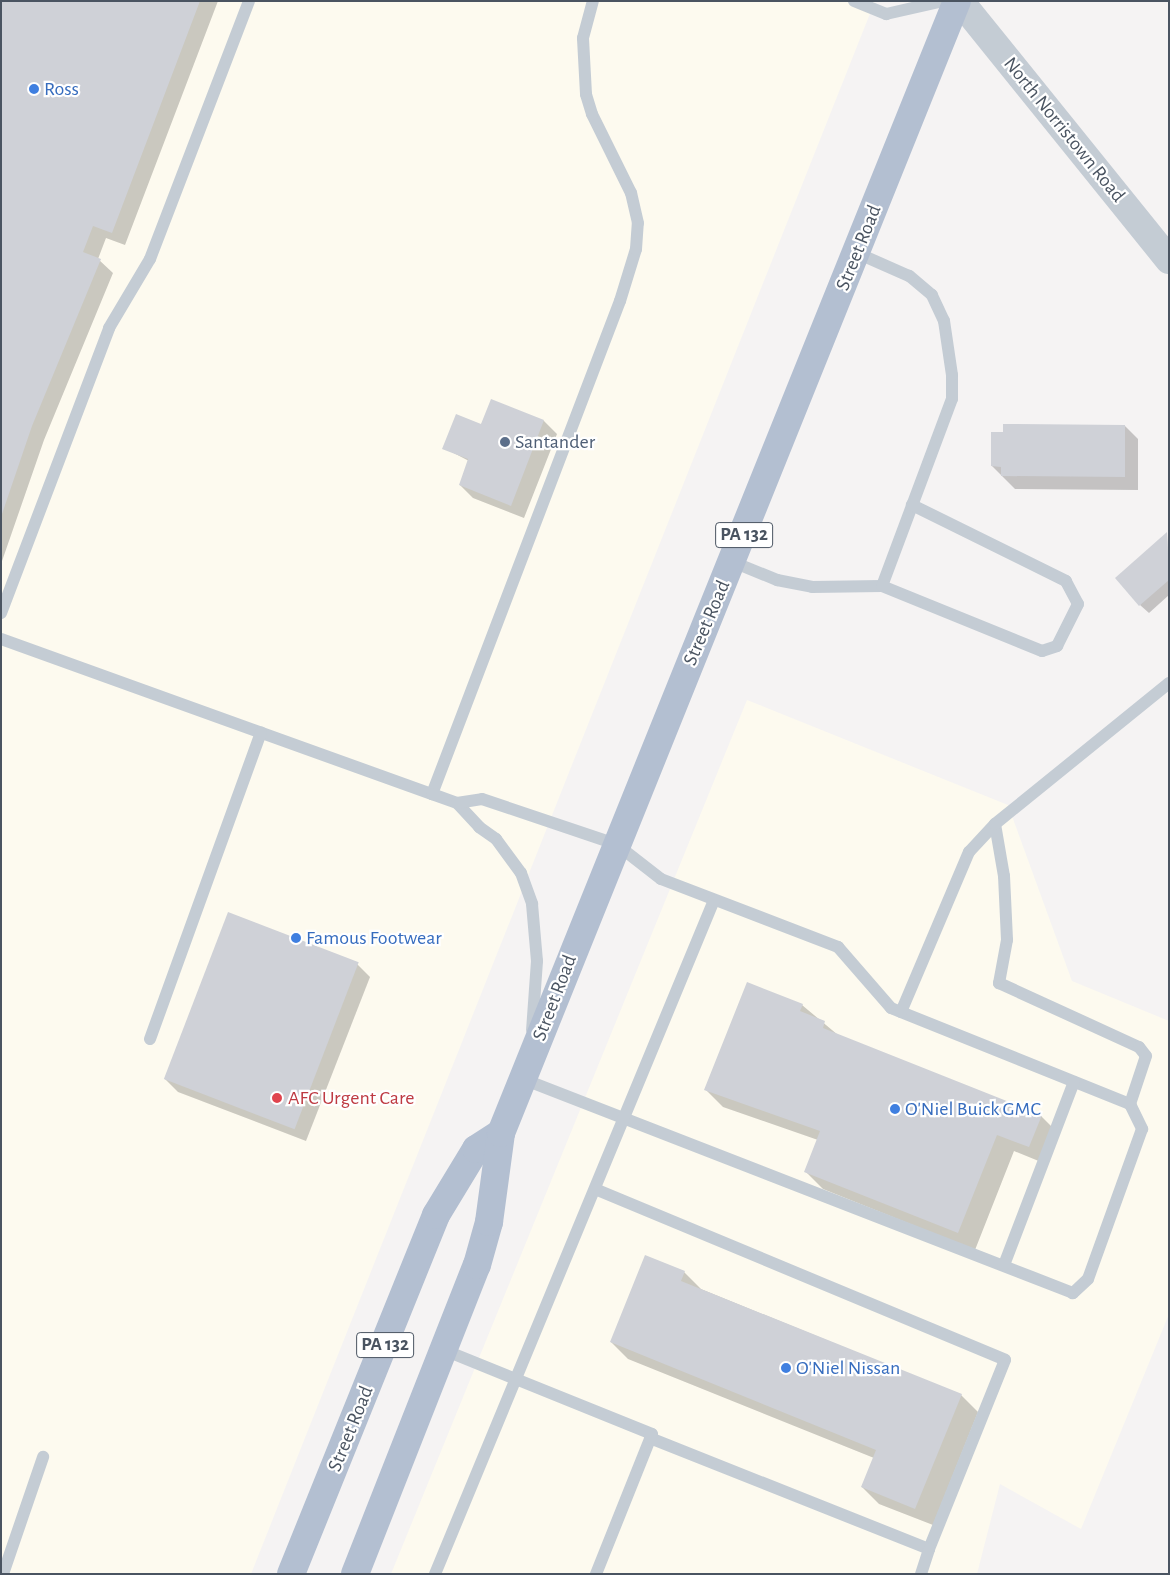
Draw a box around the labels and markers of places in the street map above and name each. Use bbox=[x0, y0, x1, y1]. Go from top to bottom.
place label: Ross bbox=[44, 77, 79, 101]
marker: Ross bbox=[28, 83, 40, 95]
place label: Santander bbox=[515, 430, 595, 454]
marker: Santander bbox=[499, 436, 511, 448]
place label: Famous Footwear bbox=[306, 926, 442, 950]
marker: Famous Footwear bbox=[290, 932, 302, 944]
place label: AFC Urgent Care bbox=[288, 1086, 415, 1110]
marker: AFC Urgent Care bbox=[270, 1091, 284, 1105]
place label: O'Niel Buick GMC bbox=[905, 1097, 1041, 1121]
marker: O'Niel Buick GMC bbox=[889, 1103, 901, 1115]
place label: O'Niel Nissan bbox=[796, 1356, 900, 1380]
marker: O'Niel Nissan bbox=[780, 1362, 792, 1374]

